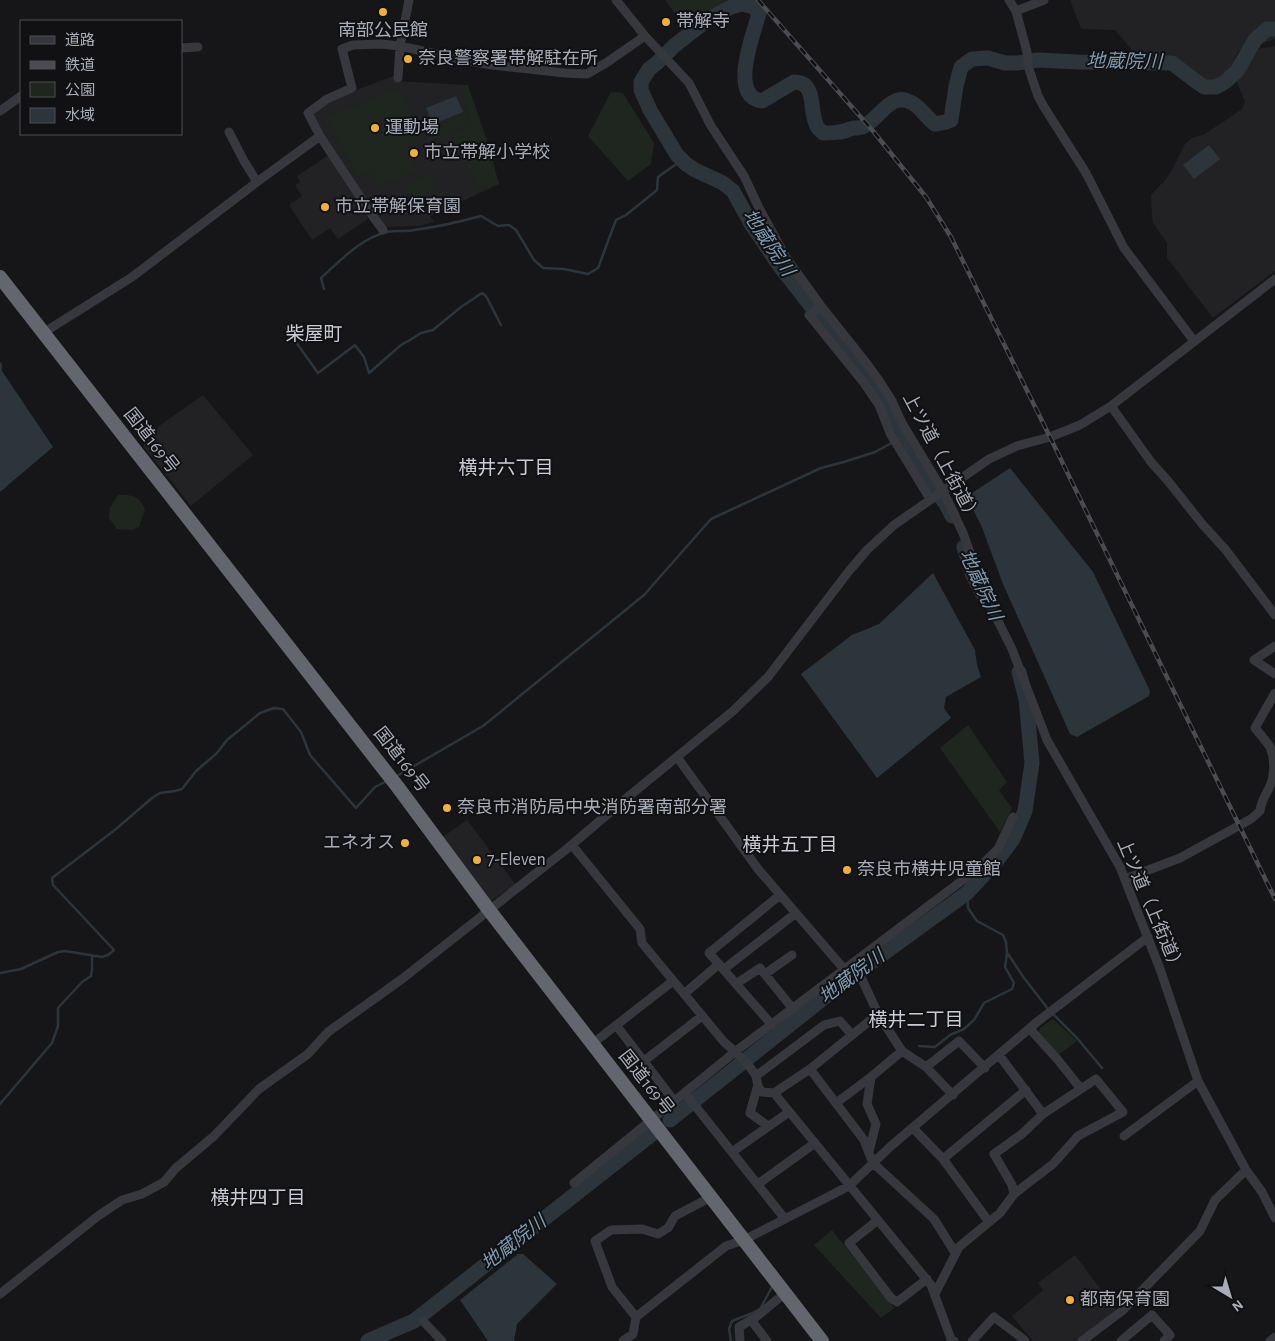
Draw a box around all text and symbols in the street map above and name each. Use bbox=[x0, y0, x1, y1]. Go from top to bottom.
marker: 南部公民館 bbox=[377, 6, 389, 18]
place label: 帯解寺 bbox=[676, 12, 730, 31]
marker: 帯解寺 bbox=[660, 16, 672, 28]
legend bbox=[20, 20, 182, 135]
place label: 南部公民館 bbox=[338, 21, 428, 40]
text: 道路 bbox=[65, 32, 95, 48]
place label: 奈良警察署帯解駐在所 bbox=[418, 48, 598, 68]
water label: 地蔵院川 bbox=[1086, 51, 1164, 72]
marker: 奈良警察署帯解駐在所 bbox=[402, 53, 414, 65]
text: 鉄道 bbox=[65, 57, 95, 73]
text: 公園 bbox=[65, 82, 95, 98]
text: 水域 bbox=[65, 107, 95, 123]
place label: 運動場 bbox=[385, 118, 439, 137]
marker: 運動場 bbox=[369, 122, 381, 134]
place label: 市立帯解小学校 bbox=[424, 142, 550, 162]
marker: 市立帯解小学校 bbox=[408, 147, 420, 159]
place label: 市立帯解保育園 bbox=[335, 197, 461, 216]
marker: 市立帯解保育園 bbox=[319, 201, 331, 213]
water label: 地蔵院川 bbox=[739, 206, 799, 281]
district label: 柴屋町 bbox=[285, 324, 343, 344]
street label: 上ツ道（上街道） bbox=[899, 389, 985, 526]
street label: 国道169号 bbox=[120, 404, 183, 477]
district label: 横井六丁目 bbox=[458, 457, 554, 478]
water label: 地蔵院川 bbox=[955, 546, 1006, 625]
street label: 国道169号 bbox=[370, 723, 433, 796]
place label: 奈良市消防局中央消防署南部分署 bbox=[457, 797, 727, 817]
marker: 奈良市消防局中央消防署南部分署 bbox=[441, 802, 453, 814]
place label: エネオス bbox=[323, 834, 395, 852]
district label: 横井五丁目 bbox=[742, 835, 838, 855]
street label: 上ツ道（上街道） bbox=[1114, 835, 1188, 976]
marker: エネオス bbox=[399, 837, 411, 849]
place label: 7-Eleven bbox=[487, 851, 546, 869]
marker: 7-Eleven bbox=[471, 854, 483, 866]
place label: 奈良市横井児童館 bbox=[857, 859, 1001, 879]
marker: 奈良市横井児童館 bbox=[841, 864, 853, 876]
water label: 地蔵院川 bbox=[815, 945, 890, 1007]
district label: 横井二丁目 bbox=[868, 1010, 964, 1030]
street label: 国道169号 bbox=[615, 1046, 678, 1119]
district label: 横井四丁目 bbox=[210, 1188, 306, 1208]
water label: 地蔵院川 bbox=[478, 1210, 551, 1274]
north arrow bbox=[1205, 1271, 1255, 1321]
place label: 都南保育園 bbox=[1080, 1290, 1170, 1309]
marker: 都南保育園 bbox=[1064, 1294, 1076, 1306]
text: N bbox=[1229, 1297, 1246, 1314]

